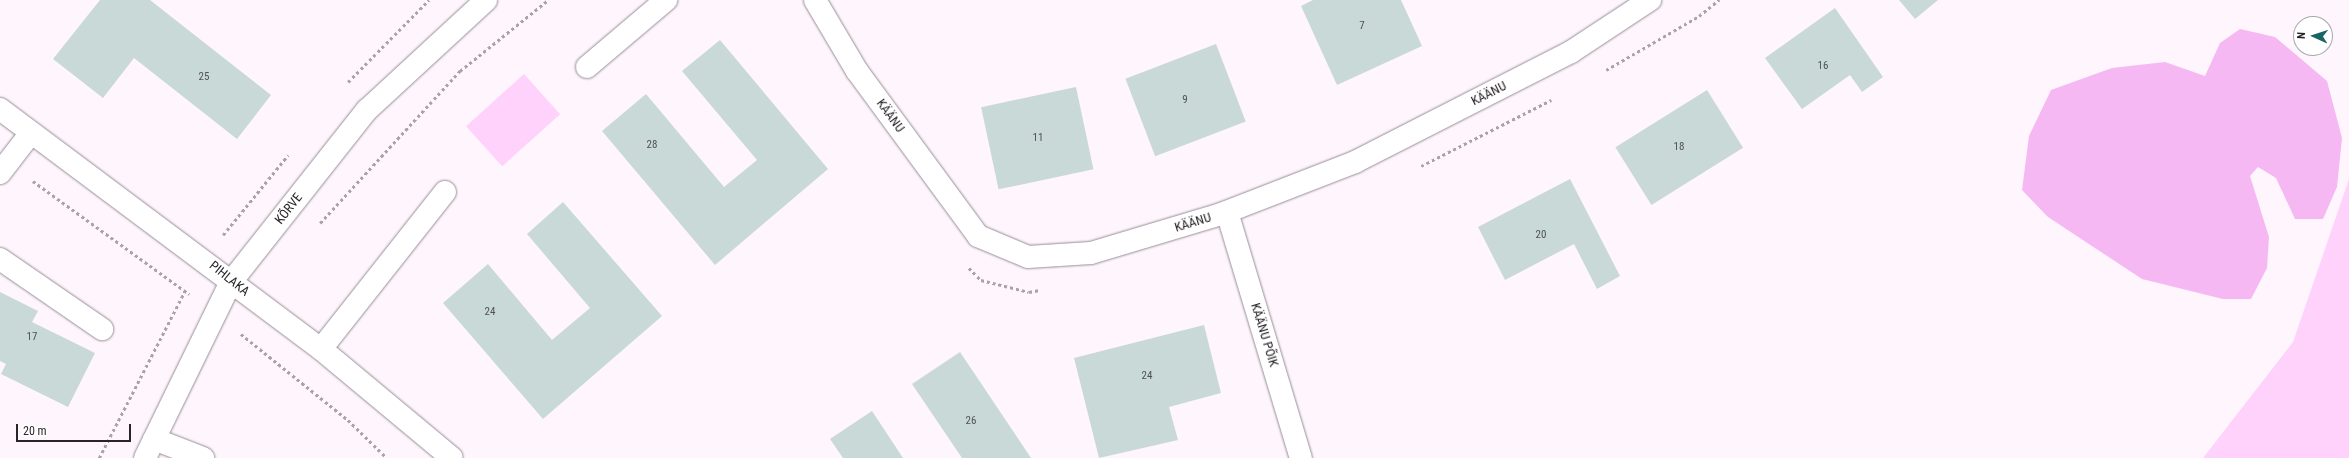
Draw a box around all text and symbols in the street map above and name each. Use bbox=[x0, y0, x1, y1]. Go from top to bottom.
north arrow bbox=[2293, 16, 2333, 56]
house number: 7 bbox=[1359, 19, 1365, 33]
text: N bbox=[2295, 32, 2308, 39]
house number: 16 bbox=[1818, 59, 1828, 73]
house number: 25 bbox=[199, 70, 209, 84]
street label: KÄÄNU bbox=[1469, 79, 1509, 109]
house number: 9 bbox=[1182, 93, 1188, 107]
street label: KÄÄNU bbox=[873, 96, 907, 136]
house number: 11 bbox=[1033, 131, 1043, 145]
house number: 28 bbox=[647, 138, 657, 152]
house number: 18 bbox=[1674, 140, 1684, 154]
street label: KÕRVE bbox=[272, 190, 306, 228]
street label: KÄÄNU bbox=[1173, 210, 1213, 236]
house number: 20 bbox=[1536, 228, 1546, 242]
street label: PIHLAKA bbox=[206, 258, 252, 300]
street label: KÄÄNU PÕIK bbox=[1247, 301, 1281, 369]
house number: 24 bbox=[485, 305, 495, 319]
house number: 17 bbox=[27, 330, 37, 344]
house number: 24 bbox=[1142, 369, 1152, 383]
house number: 26 bbox=[966, 414, 976, 428]
scale bar bbox=[18, 416, 133, 442]
text: 20 m bbox=[23, 424, 47, 438]

